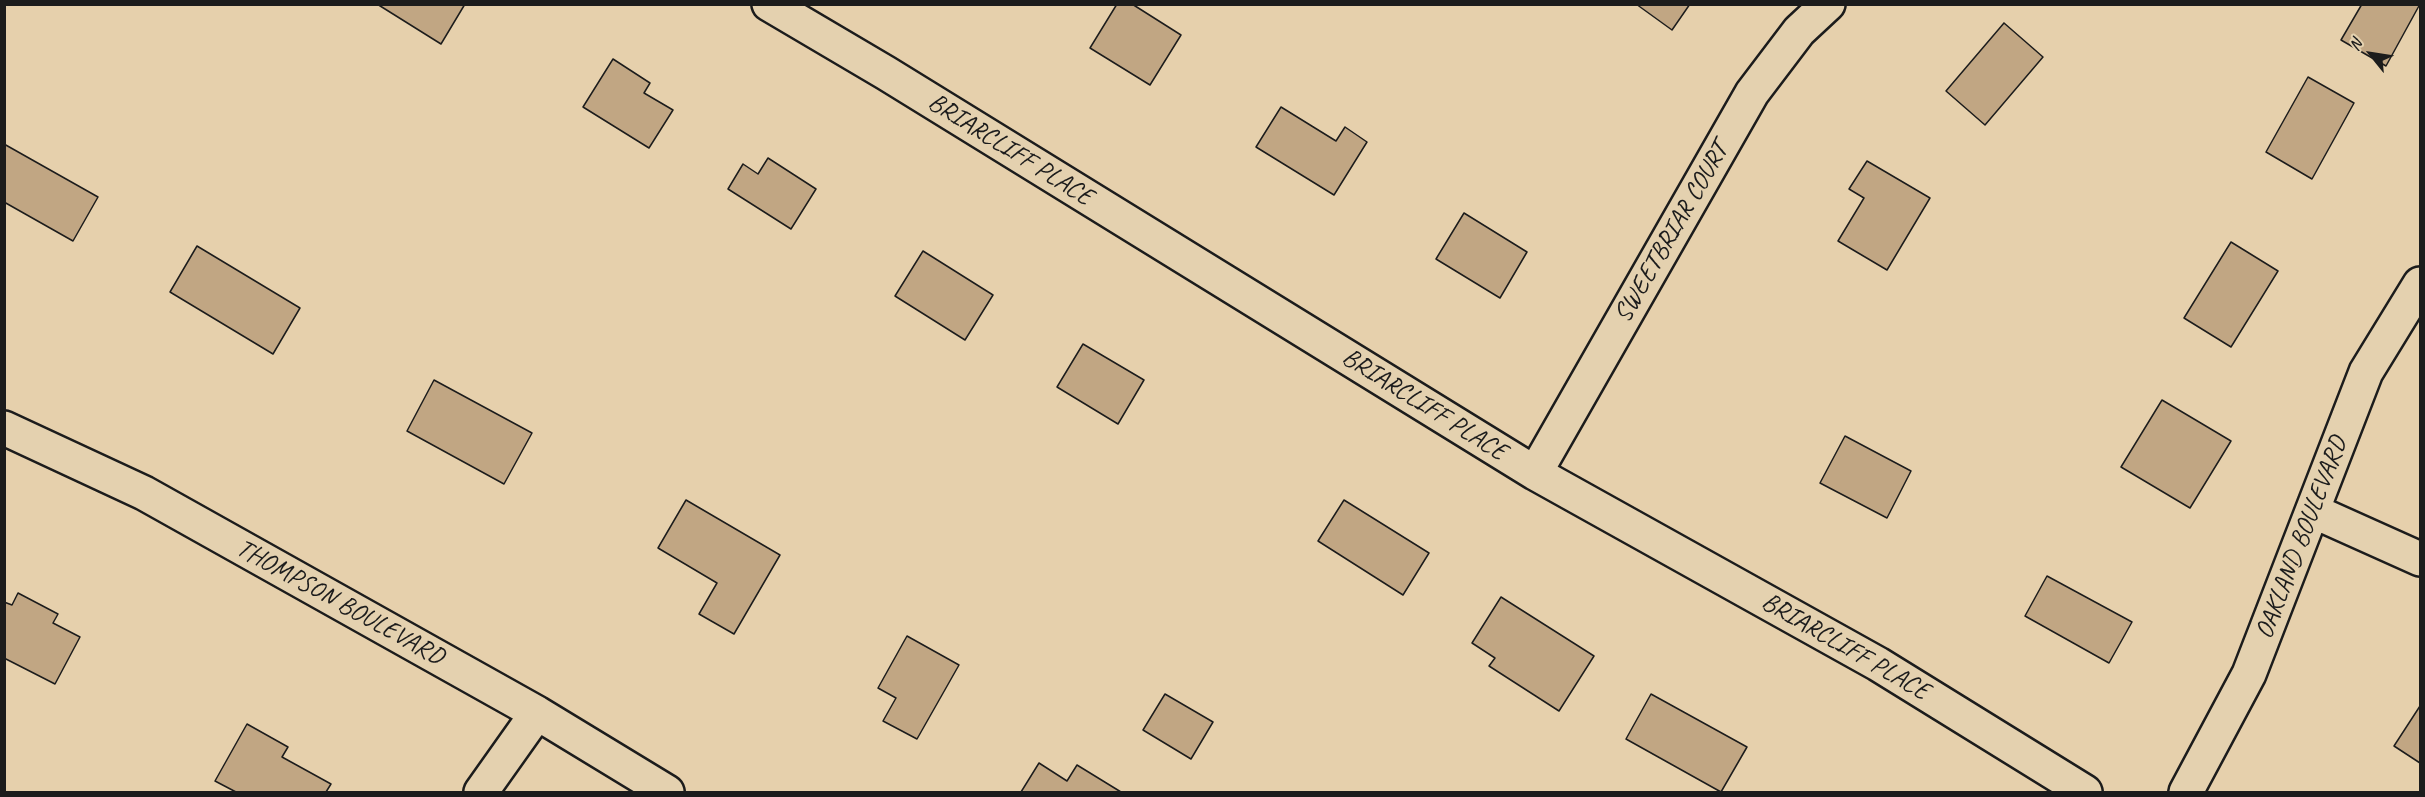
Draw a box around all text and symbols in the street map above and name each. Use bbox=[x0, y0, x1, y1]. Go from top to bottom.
north arrow bbox=[2341, 24, 2401, 84]
text: N bbox=[2344, 36, 2367, 54]
street label: BRIARCLIFF PLACE bbox=[922, 87, 1098, 213]
street label: SWEETBRIAR COURT bbox=[1608, 138, 1736, 328]
street label: BRIARCLIFF PLACE bbox=[1336, 342, 1512, 468]
street label: OAKLAND BOULEVARD bbox=[2249, 433, 2355, 643]
street label: THOMPSON BOULEVARD bbox=[231, 533, 449, 673]
street label: BRIARCLIFF PLACE bbox=[1756, 586, 1934, 708]

